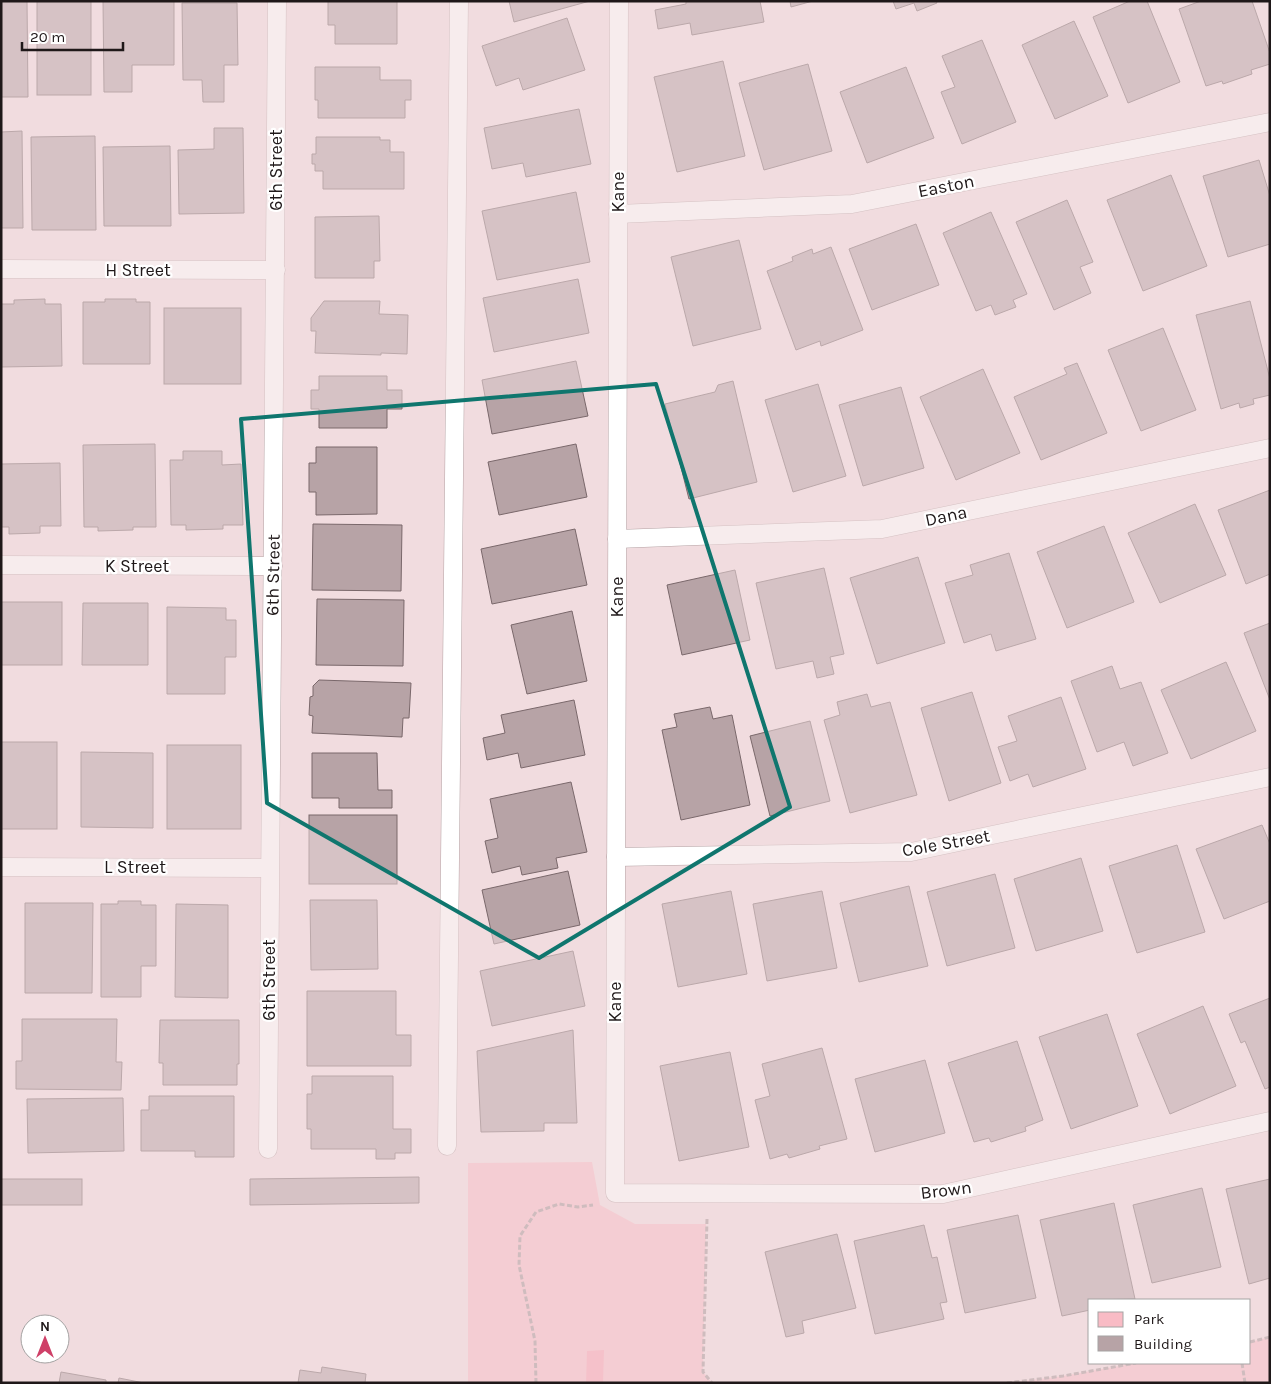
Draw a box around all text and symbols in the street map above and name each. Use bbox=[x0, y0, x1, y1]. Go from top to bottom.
scale bar bbox=[22, 20, 124, 52]
text: 20 m bbox=[30, 28, 65, 46]
street label: 6th Street bbox=[265, 129, 287, 211]
street label: Easton bbox=[916, 170, 976, 202]
street label: Kane bbox=[607, 172, 629, 212]
street label: H Street bbox=[105, 259, 171, 281]
street label: Dana bbox=[923, 501, 969, 531]
street label: 6th Street bbox=[261, 534, 285, 616]
street label: K Street bbox=[105, 555, 170, 577]
street label: Kane bbox=[606, 577, 628, 617]
street label: Cole Street bbox=[900, 824, 992, 862]
street label: L Street bbox=[104, 856, 166, 878]
street label: 6th Street bbox=[258, 939, 280, 1021]
street label: Kane bbox=[604, 982, 626, 1022]
street label: Brown bbox=[919, 1176, 973, 1204]
legend bbox=[1088, 1299, 1251, 1364]
text: Park bbox=[1134, 1310, 1164, 1328]
north arrow bbox=[20, 1314, 70, 1364]
text: N bbox=[40, 1318, 50, 1335]
text: Building bbox=[1134, 1335, 1192, 1353]

